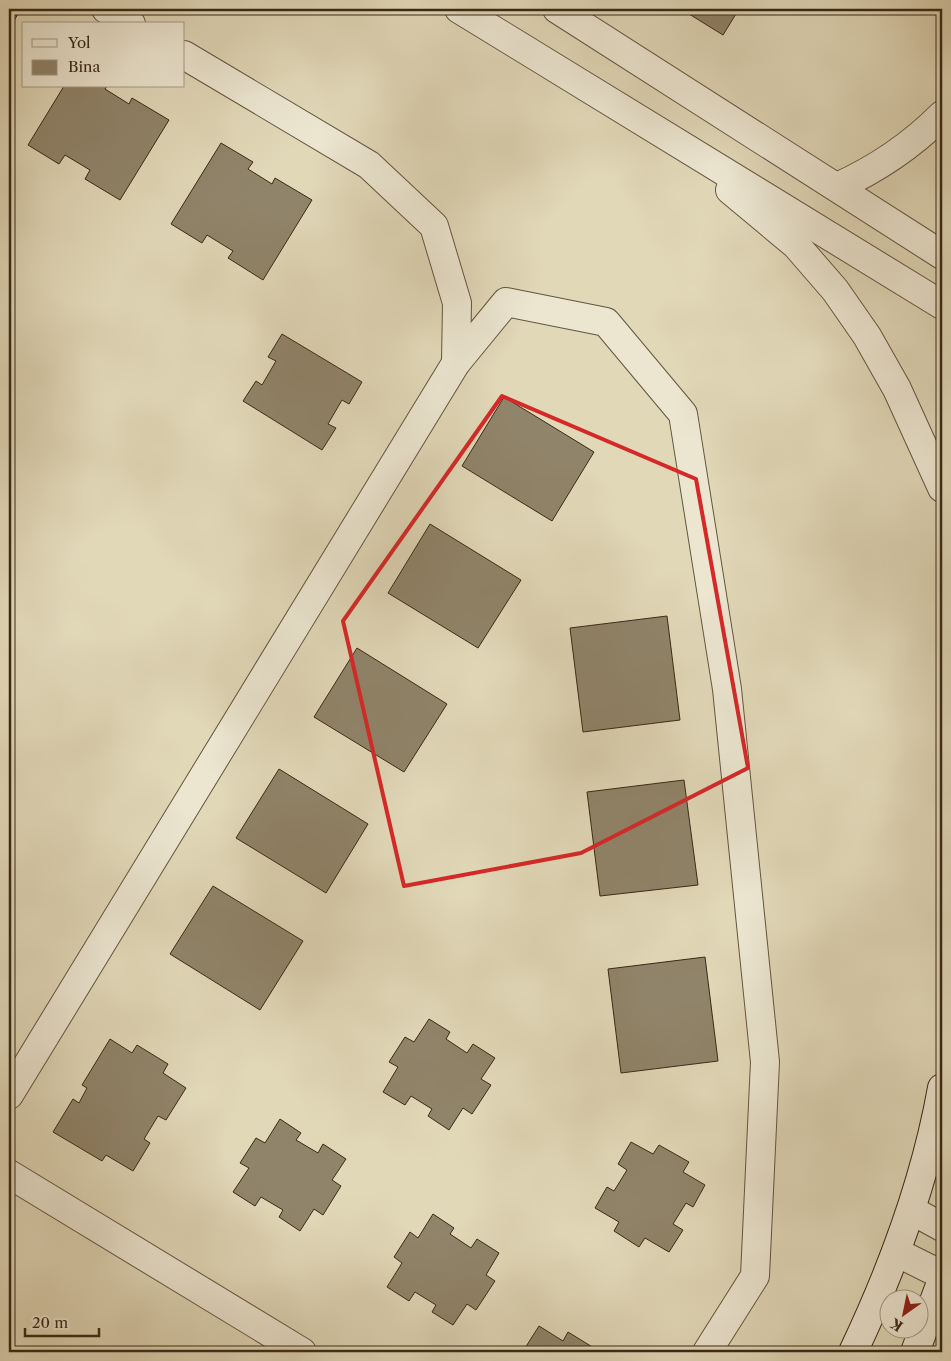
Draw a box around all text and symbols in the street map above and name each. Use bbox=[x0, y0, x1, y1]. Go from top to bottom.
legend bbox=[22, 22, 185, 88]
text: Yol bbox=[67, 33, 91, 52]
text: Bina bbox=[68, 57, 100, 76]
north arrow bbox=[878, 1288, 928, 1338]
scale bar bbox=[25, 1306, 99, 1338]
text: 20 m bbox=[32, 1313, 68, 1332]
text: K bbox=[887, 1314, 907, 1335]

